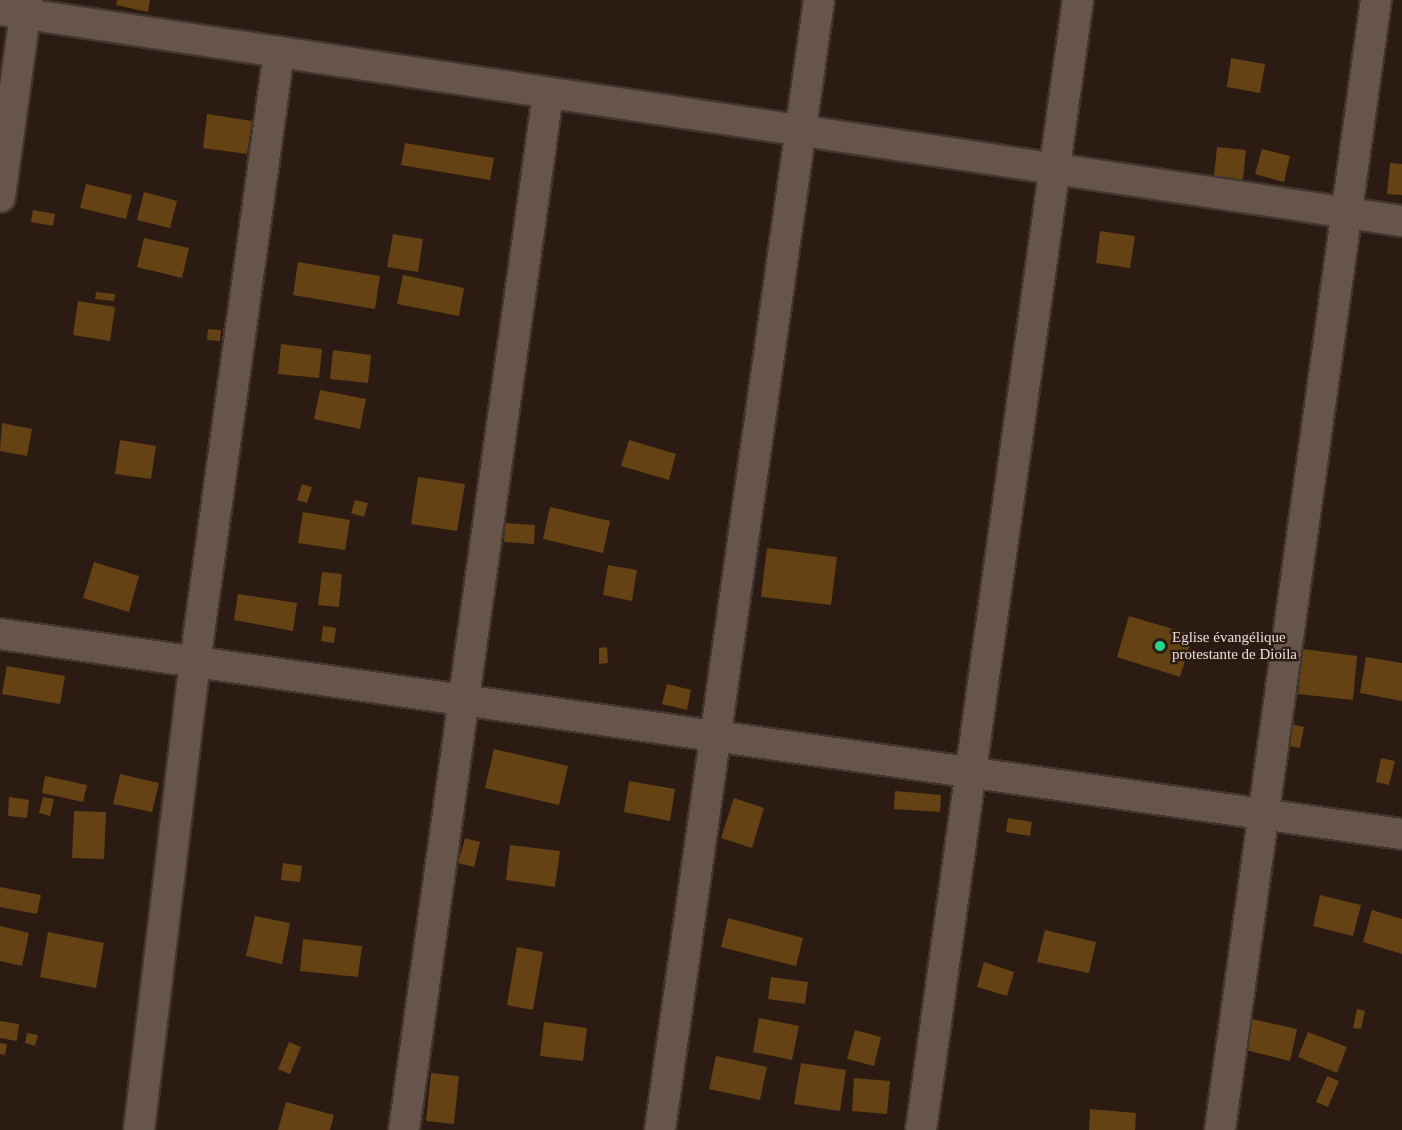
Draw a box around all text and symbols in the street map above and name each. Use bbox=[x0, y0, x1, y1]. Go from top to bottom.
place label: Eglise évangélique protestante de Dioila bbox=[1172, 628, 1297, 663]
marker: Eglise évangélique protestante de Dioila bbox=[1153, 639, 1167, 653]

